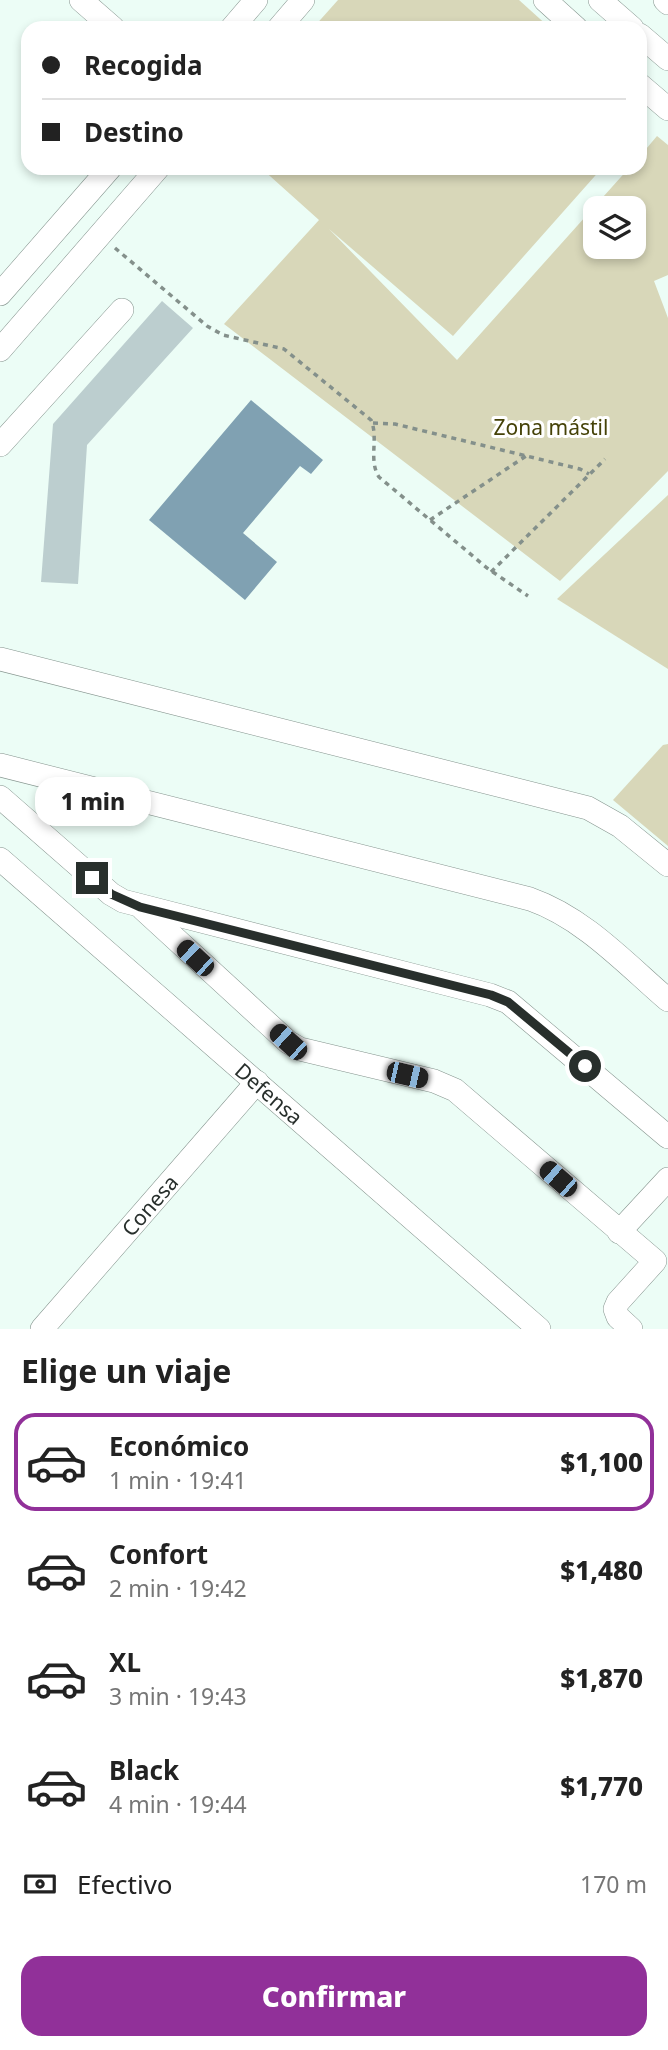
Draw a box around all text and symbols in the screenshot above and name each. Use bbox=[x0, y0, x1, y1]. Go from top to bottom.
text: Recogida bbox=[84, 47, 202, 83]
text: Destino bbox=[84, 114, 184, 150]
map controls bbox=[583, 196, 646, 259]
button: layers bbox=[583, 196, 646, 259]
park label: Zona mástil bbox=[494, 413, 608, 441]
callout: 1 min bbox=[34, 776, 150, 826]
text: 1 min bbox=[61, 785, 125, 817]
route end bbox=[76, 862, 108, 894]
car bbox=[173, 936, 218, 980]
car bbox=[266, 1020, 311, 1064]
route start bbox=[569, 1050, 601, 1082]
street label: Defensa bbox=[229, 1056, 309, 1131]
car bbox=[385, 1060, 430, 1090]
car bbox=[536, 1157, 581, 1201]
street label: Conesa bbox=[115, 1169, 184, 1242]
text: Elige un viaje bbox=[21, 1349, 231, 1392]
text: Económico bbox=[109, 1428, 249, 1464]
icon: car bbox=[25, 1431, 88, 1494]
text: $1,100 bbox=[560, 1444, 643, 1480]
text: 1 min · 19:41 bbox=[109, 1464, 247, 1496]
text: Confort bbox=[109, 1536, 208, 1572]
icon: car bbox=[25, 1539, 88, 1602]
text: $1,480 bbox=[560, 1552, 643, 1588]
text: 2 min · 19:42 bbox=[109, 1572, 247, 1604]
text: XL bbox=[109, 1644, 141, 1680]
icon: car bbox=[25, 1647, 88, 1710]
text: $1,870 bbox=[560, 1660, 643, 1696]
text: 3 min · 19:43 bbox=[109, 1680, 247, 1712]
text: Black bbox=[109, 1752, 179, 1788]
icon: car bbox=[25, 1755, 88, 1818]
text: $1,770 bbox=[560, 1768, 643, 1804]
text: 4 min · 19:44 bbox=[109, 1788, 247, 1820]
icon: cash bbox=[21, 1865, 59, 1903]
text: Efectivo bbox=[77, 1866, 173, 1902]
text: 170 m bbox=[580, 1868, 647, 1900]
button: Confirmar bbox=[21, 1956, 647, 2036]

